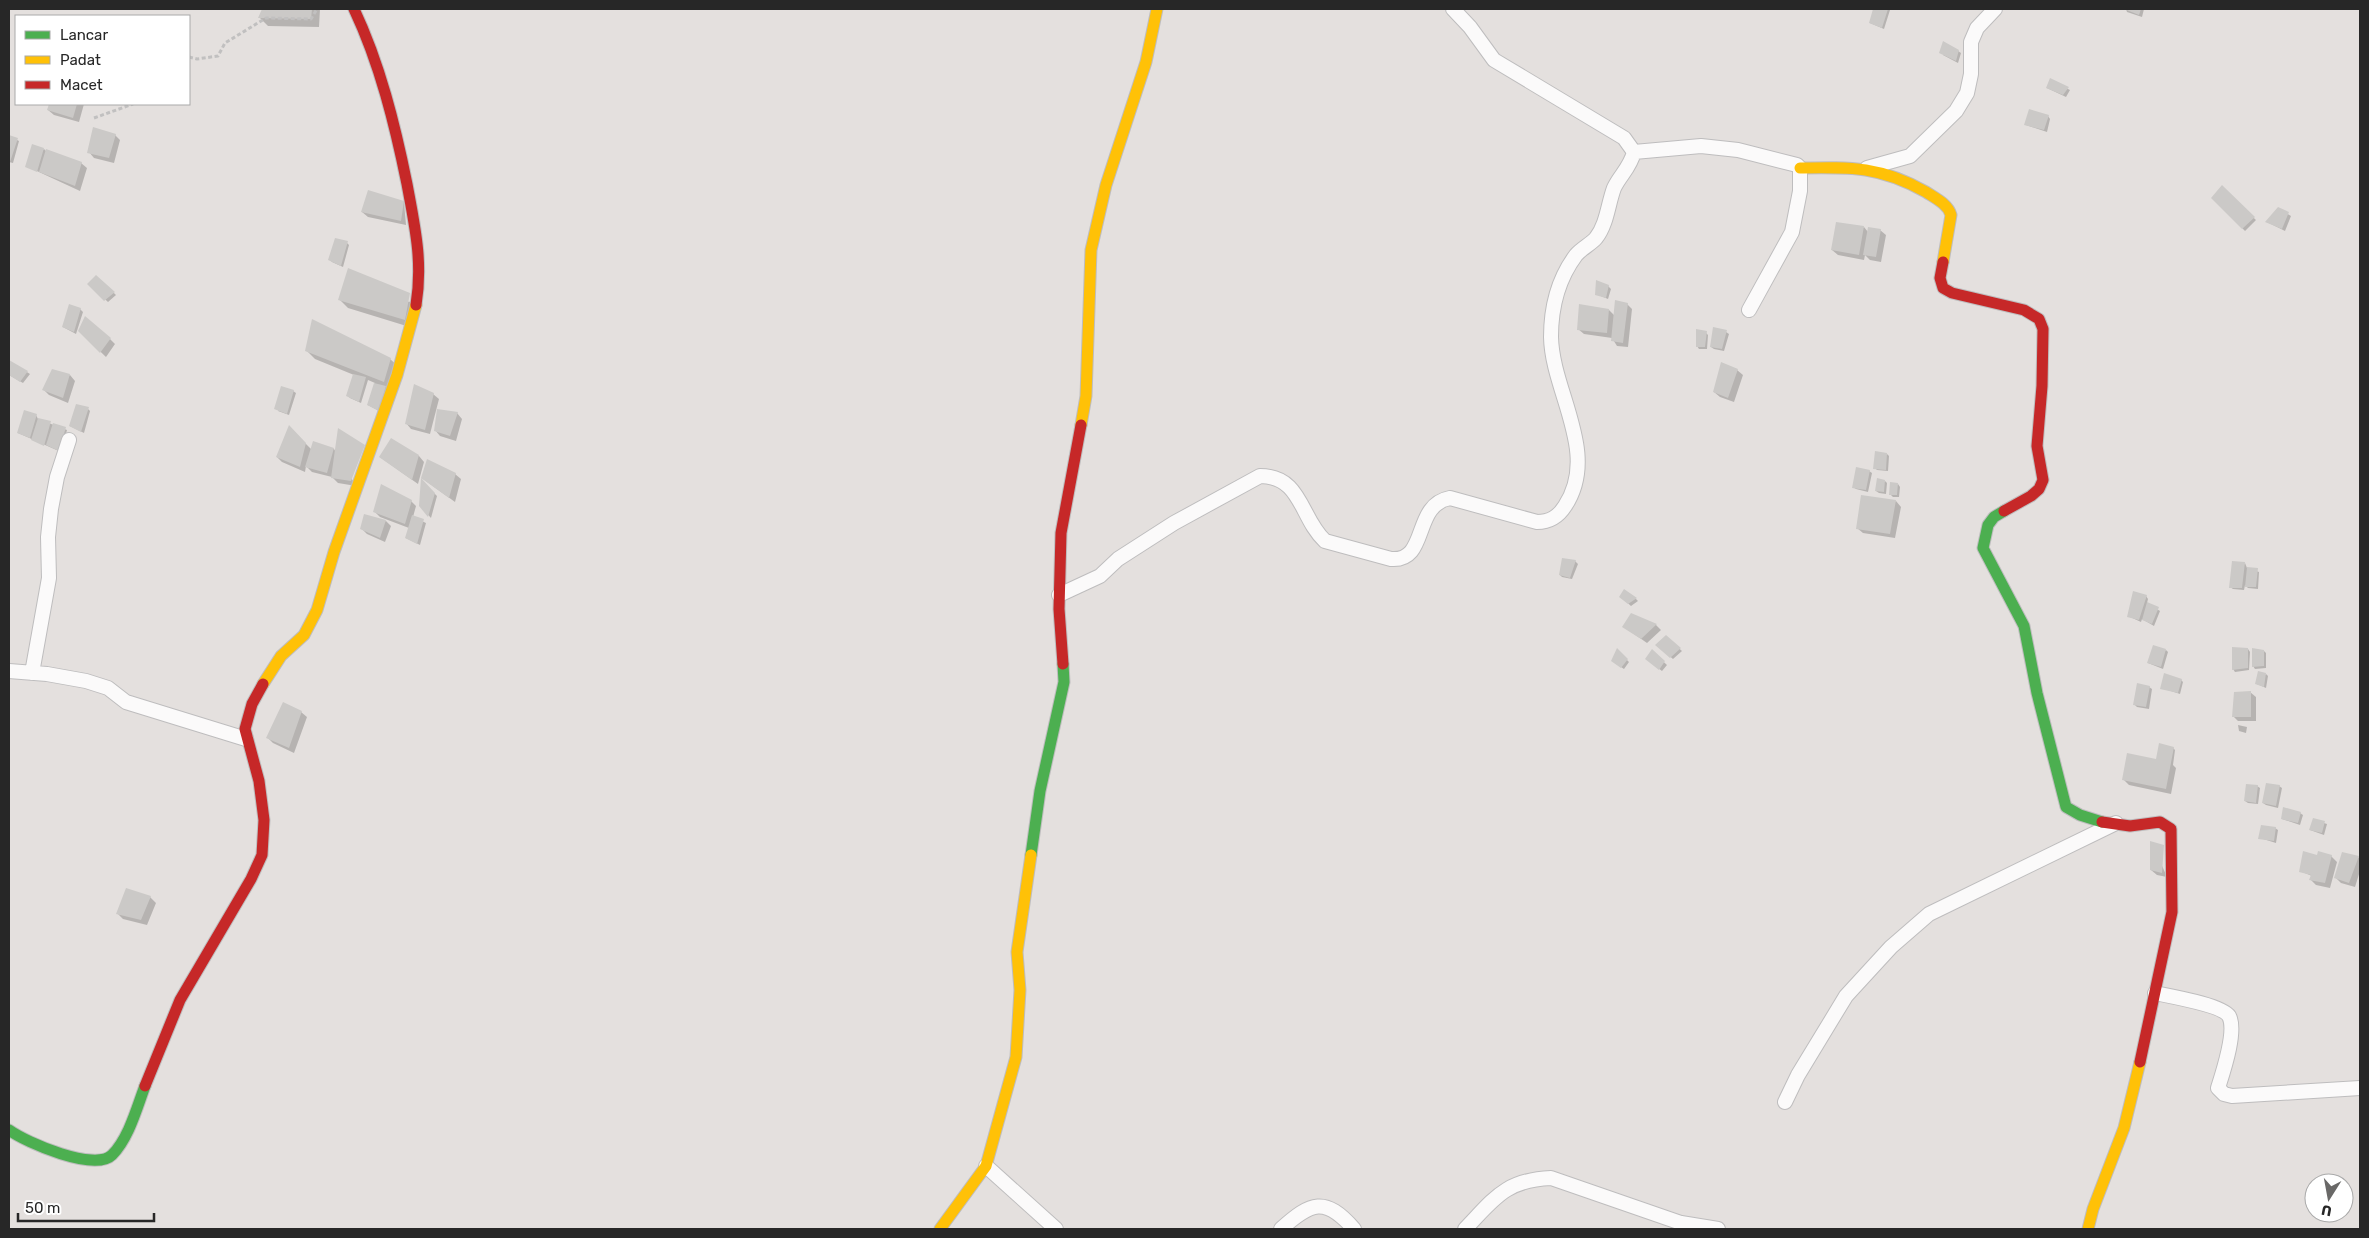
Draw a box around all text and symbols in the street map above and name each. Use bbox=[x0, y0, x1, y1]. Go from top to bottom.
legend bbox=[15, 15, 190, 105]
text: Lancar bbox=[60, 26, 108, 44]
text: Padat bbox=[60, 51, 101, 69]
text: Macet bbox=[60, 76, 103, 94]
north arrow bbox=[2304, 1173, 2354, 1223]
scale bar bbox=[18, 1190, 154, 1222]
text: 50 m bbox=[25, 1199, 60, 1217]
text: U bbox=[2320, 1201, 2333, 1220]

